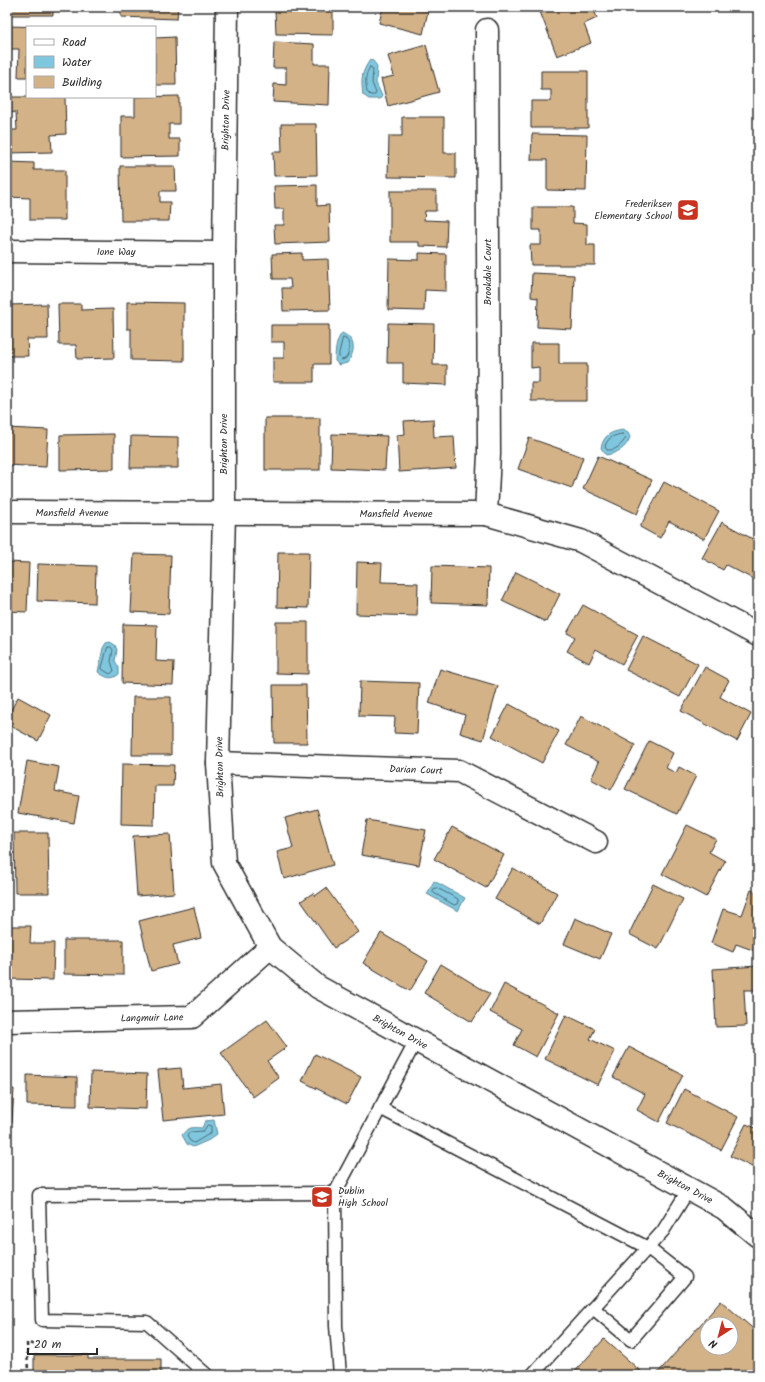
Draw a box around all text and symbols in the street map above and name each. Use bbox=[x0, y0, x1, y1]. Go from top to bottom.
legend bbox=[26, 26, 156, 98]
text: Road bbox=[62, 33, 87, 52]
text: Water bbox=[62, 53, 92, 72]
text: Building bbox=[62, 73, 102, 92]
street label: Brighton Drive bbox=[217, 89, 235, 151]
place label: Frederiksen Elementary School bbox=[594, 196, 673, 224]
school or university icon: Frederiksen Elementary School bbox=[675, 197, 701, 223]
street label: Brookdale Court bbox=[480, 239, 496, 305]
street label: Ione Way bbox=[97, 244, 136, 260]
street label: Brighton Drive bbox=[216, 413, 232, 474]
street label: Mansfield Avenue bbox=[36, 505, 109, 521]
street label: Mansfield Avenue bbox=[360, 506, 433, 522]
street label: Brighton Drive bbox=[211, 736, 229, 798]
street label: Darian Court bbox=[389, 761, 443, 779]
street label: Langmuir Lane bbox=[121, 1009, 184, 1027]
street label: Brighton Drive bbox=[370, 1010, 431, 1054]
street label: Brighton Drive bbox=[654, 1166, 716, 1209]
place label: Dublin High School bbox=[338, 1183, 388, 1211]
school or university icon: Dublin High School bbox=[309, 1184, 335, 1210]
north arrow bbox=[699, 1316, 739, 1356]
scale bar bbox=[28, 1330, 97, 1356]
text: N bbox=[706, 1334, 722, 1353]
text: 20 m bbox=[34, 1335, 62, 1354]

